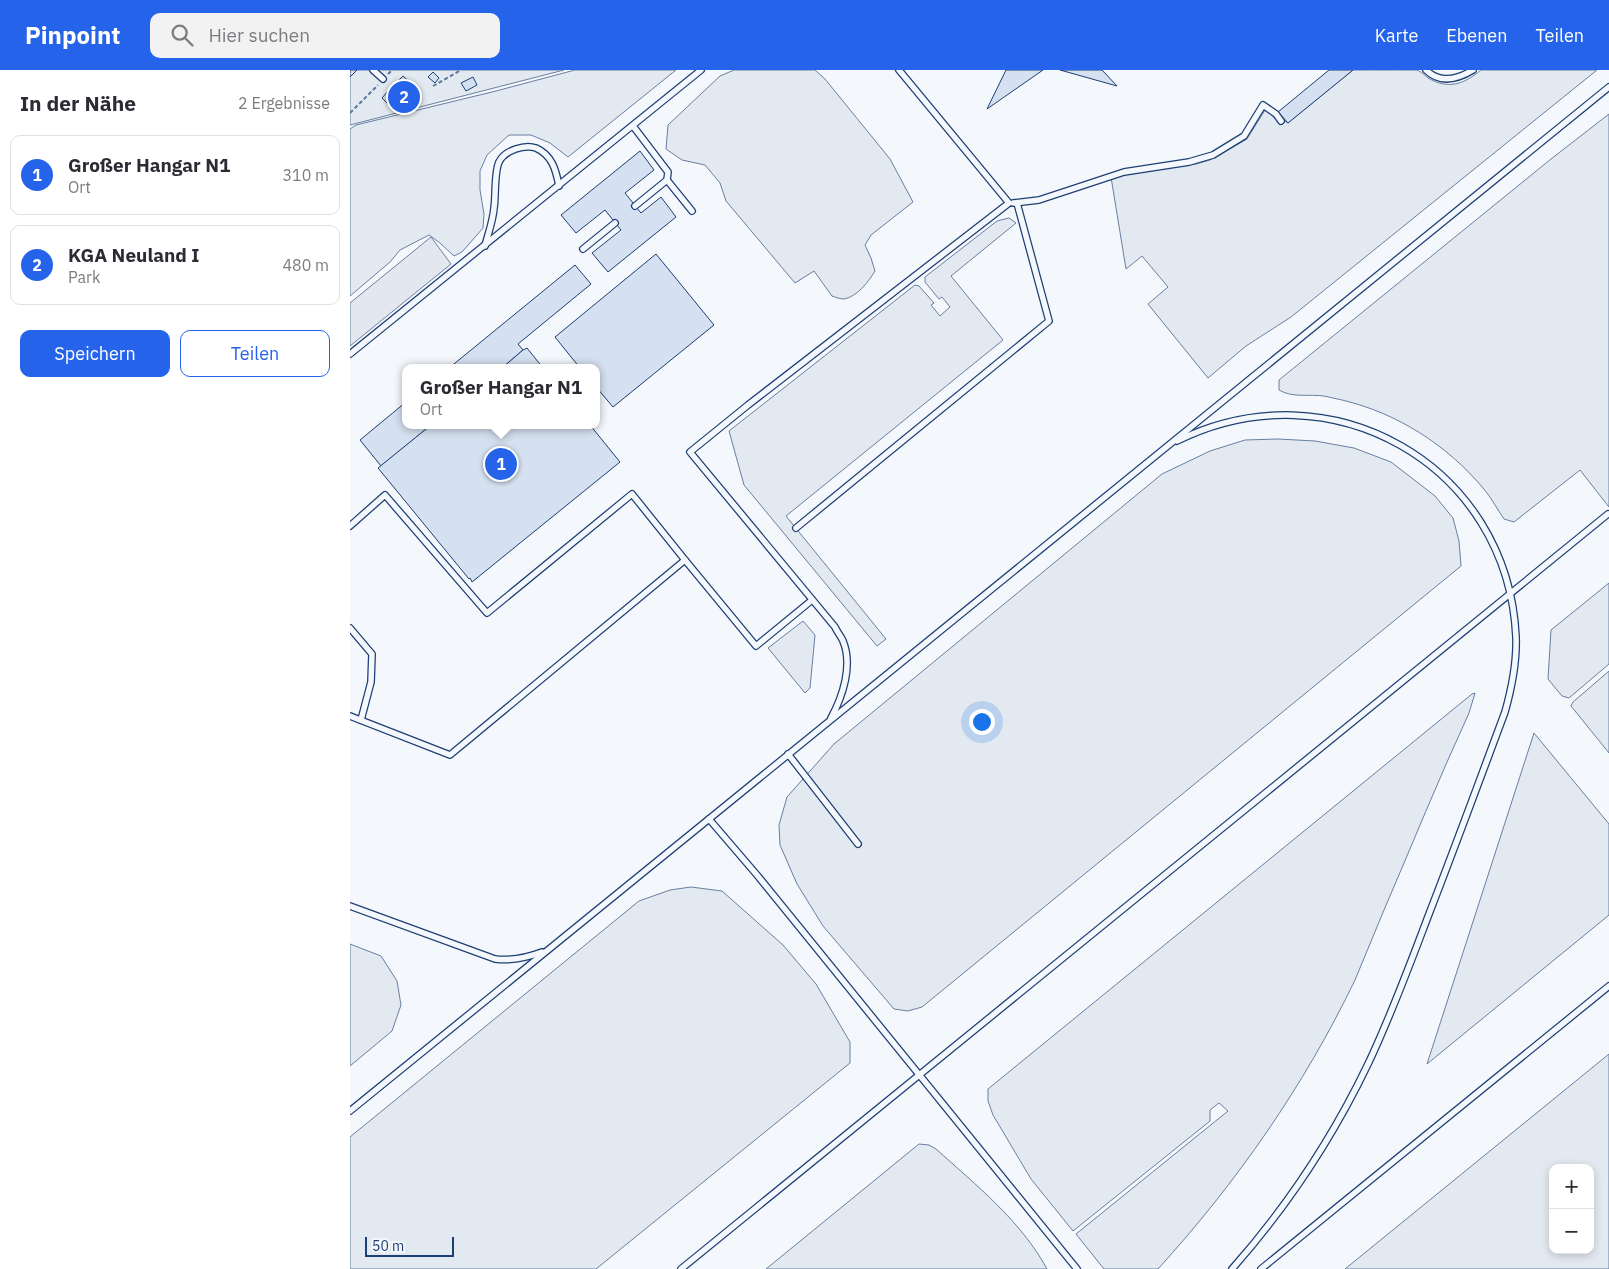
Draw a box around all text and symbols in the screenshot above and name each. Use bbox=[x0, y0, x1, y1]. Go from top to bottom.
search box bbox=[150, 13, 500, 58]
text: Pinpoint bbox=[25, 19, 120, 51]
icon: search bbox=[168, 21, 196, 49]
text: Hier suchen bbox=[208, 23, 310, 47]
text: Karte bbox=[1375, 24, 1418, 47]
text: Ebenen bbox=[1446, 24, 1507, 47]
text: Teilen bbox=[1535, 24, 1584, 47]
pin: 2 bbox=[388, 78, 420, 116]
text: In der Nähe bbox=[20, 89, 136, 117]
text: 2 Ergebnisse bbox=[238, 93, 330, 113]
text: Großer Hangar N1 bbox=[68, 153, 230, 177]
text: 1 bbox=[32, 165, 42, 185]
text: 310 m bbox=[282, 165, 329, 185]
text: Ort bbox=[68, 177, 91, 197]
text: KGA Neuland I bbox=[68, 243, 200, 267]
text: 2 bbox=[32, 255, 42, 275]
text: 480 m bbox=[282, 255, 329, 275]
text: Park bbox=[68, 267, 100, 287]
button: Speichern bbox=[20, 330, 170, 377]
button: Teilen bbox=[180, 330, 330, 377]
popup bbox=[402, 364, 600, 429]
text: Großer Hangar N1 bbox=[420, 375, 582, 399]
text: Ort bbox=[420, 399, 443, 419]
pin: 1 bbox=[485, 445, 517, 483]
your location bbox=[969, 709, 995, 735]
map controls bbox=[1549, 1164, 1594, 1254]
button: + bbox=[1549, 1164, 1594, 1209]
button: − bbox=[1549, 1209, 1594, 1254]
scale bar bbox=[365, 1234, 454, 1257]
text: 50 m bbox=[372, 1237, 404, 1255]

